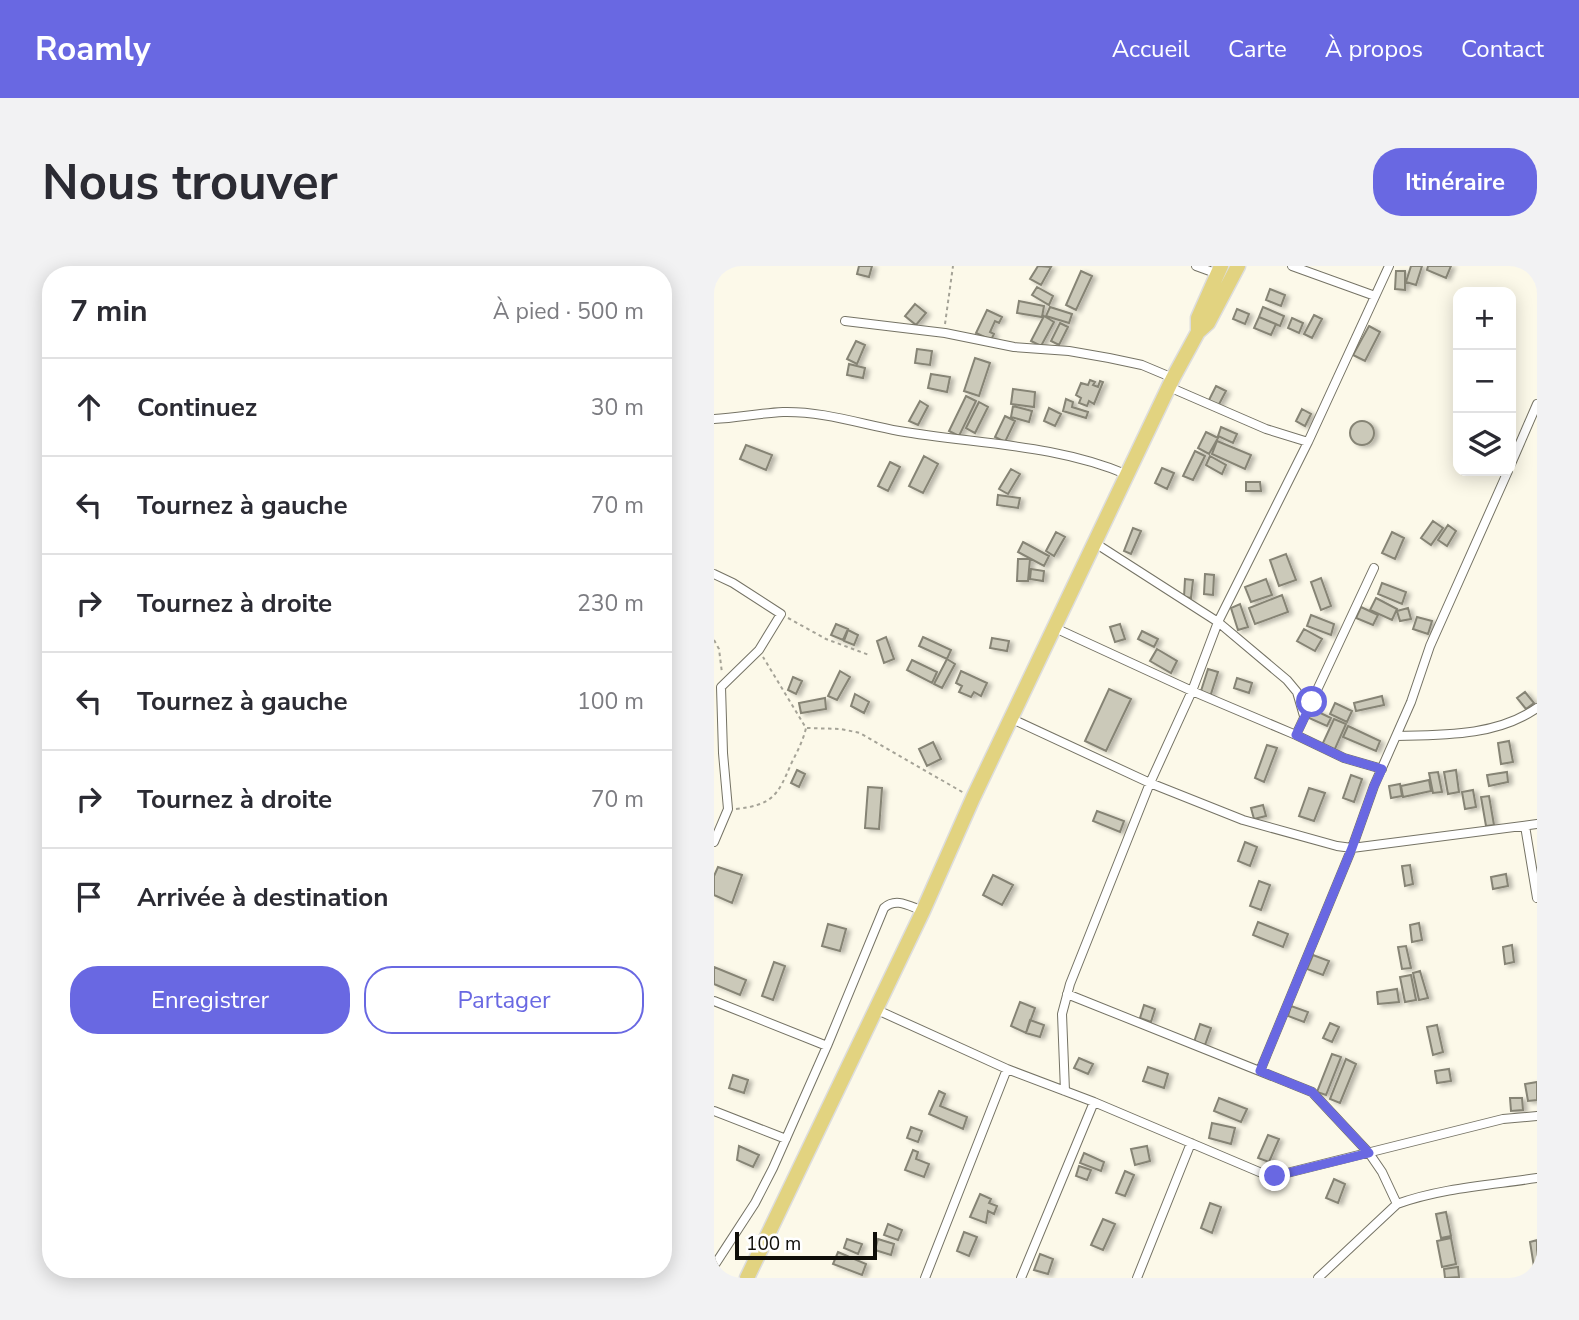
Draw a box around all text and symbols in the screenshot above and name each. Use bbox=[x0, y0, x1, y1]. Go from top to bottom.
text: Roamly bbox=[35, 27, 151, 72]
text: Accueil bbox=[1112, 33, 1190, 65]
text: Carte bbox=[1228, 33, 1287, 65]
text: À propos bbox=[1325, 33, 1423, 65]
text: Contact bbox=[1461, 33, 1544, 65]
button: Itinéraire bbox=[1373, 148, 1537, 216]
text: Nous trouver bbox=[42, 149, 338, 216]
map controls bbox=[1453, 287, 1516, 476]
button: + bbox=[1453, 287, 1516, 350]
text: 7 min bbox=[70, 291, 148, 332]
text: À pied · 500 m bbox=[493, 296, 644, 327]
button: − bbox=[1453, 350, 1516, 413]
icon: ahead bbox=[70, 388, 108, 426]
text: Continuez bbox=[137, 390, 257, 425]
text: 30 m bbox=[591, 392, 644, 423]
button: layers bbox=[1453, 413, 1516, 476]
icon: left bbox=[70, 486, 108, 524]
text: Tournez à gauche bbox=[137, 488, 348, 523]
text: 70 m bbox=[591, 490, 644, 521]
icon: right bbox=[70, 584, 108, 622]
text: Tournez à droite bbox=[137, 586, 332, 621]
text: 230 m bbox=[577, 588, 644, 619]
icon: left bbox=[70, 682, 108, 720]
text: Tournez à gauche bbox=[137, 684, 348, 719]
text: 100 m bbox=[577, 686, 644, 717]
route start bbox=[1296, 686, 1327, 717]
icon: right bbox=[70, 780, 108, 818]
text: Tournez à droite bbox=[137, 782, 332, 817]
text: 70 m bbox=[591, 784, 644, 815]
icon: arrive bbox=[70, 878, 108, 916]
text: Arrivée à destination bbox=[137, 880, 388, 915]
button: Enregistrer bbox=[70, 966, 350, 1034]
button: Partager bbox=[364, 966, 644, 1034]
route end bbox=[1259, 1160, 1290, 1191]
scale bar bbox=[735, 1229, 877, 1261]
text: 100 m bbox=[746, 1231, 801, 1257]

